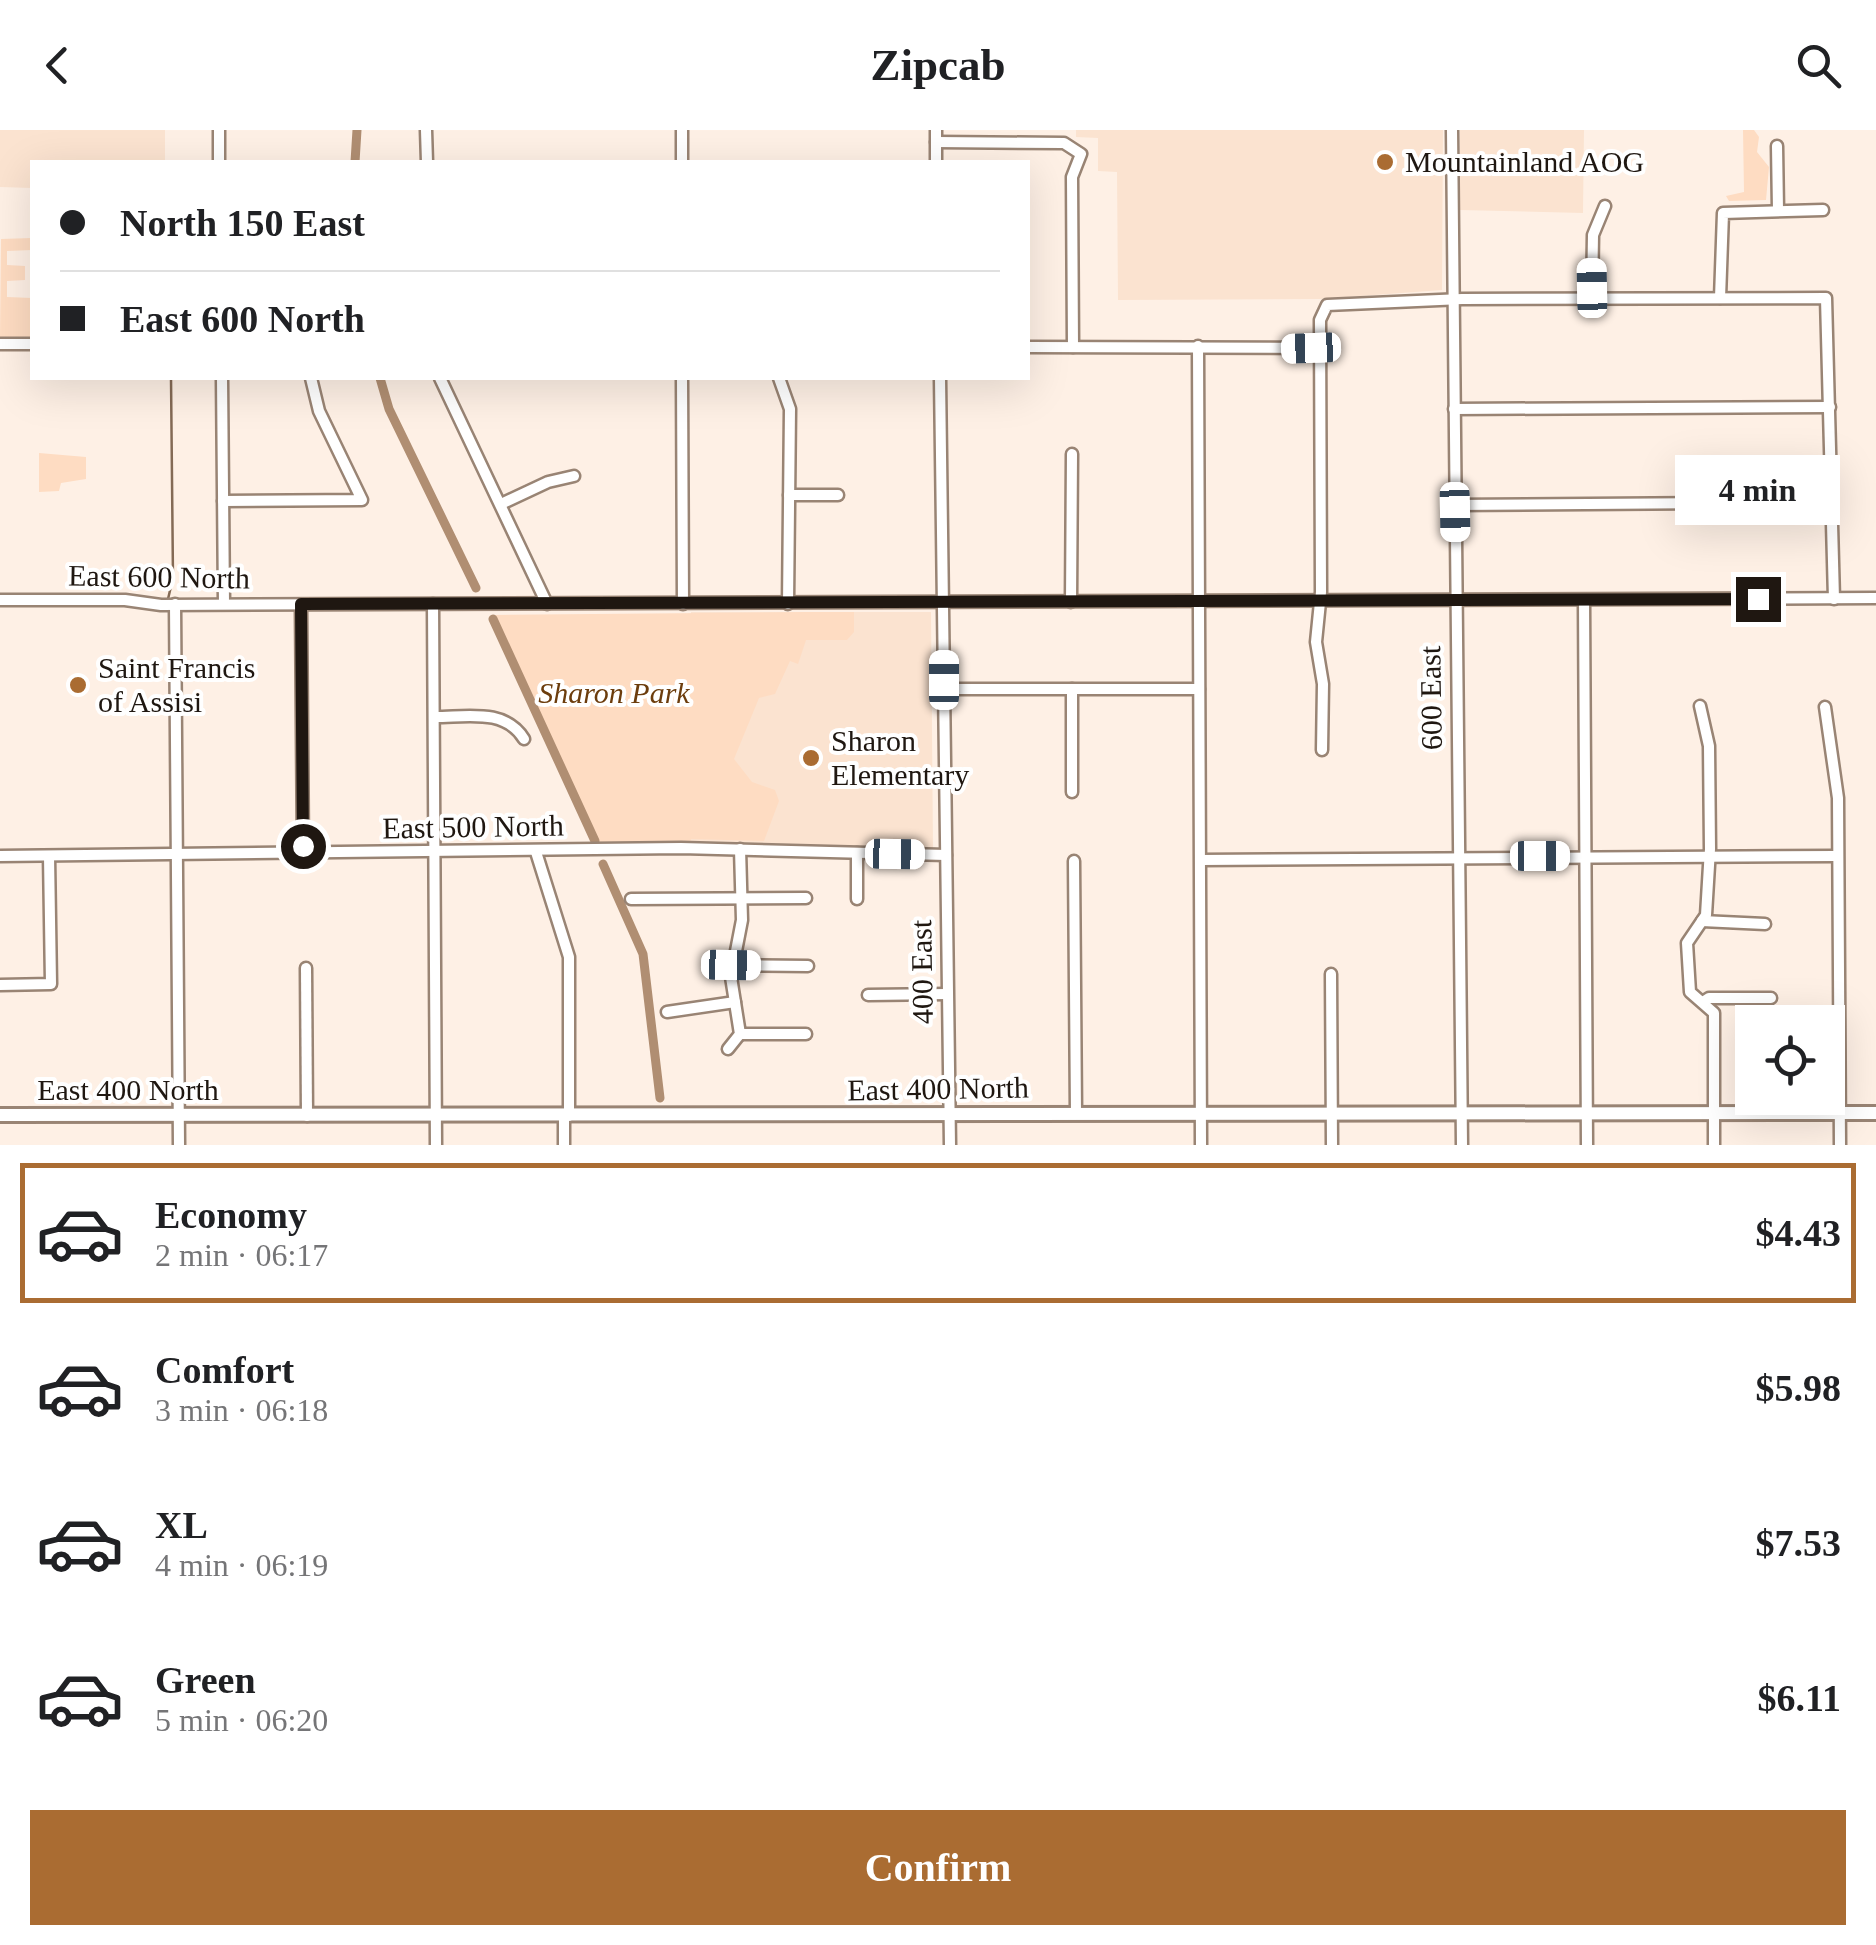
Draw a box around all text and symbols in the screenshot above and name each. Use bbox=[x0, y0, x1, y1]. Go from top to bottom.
icon: back bbox=[30, 38, 85, 93]
icon: search bbox=[1791, 38, 1846, 93]
text: Zipcab bbox=[870, 40, 1006, 90]
place label: Mountainland AOG bbox=[1405, 145, 1644, 178]
marker: Mountainland AOG bbox=[1374, 151, 1396, 173]
text: North 150 East bbox=[120, 202, 365, 244]
car bbox=[1576, 258, 1608, 318]
text: East 600 North bbox=[120, 298, 365, 340]
car bbox=[1280, 332, 1342, 364]
callout: 4 min bbox=[1676, 454, 1840, 524]
text: 4 min bbox=[1719, 472, 1796, 508]
car bbox=[1439, 482, 1471, 542]
street label: East 600 North bbox=[68, 558, 250, 595]
route end bbox=[1736, 577, 1781, 622]
street label: 600 East bbox=[1413, 645, 1448, 750]
car bbox=[929, 650, 959, 710]
place label: Saint Francis of Assisi bbox=[98, 651, 256, 718]
marker: Saint Francis of Assisi bbox=[67, 674, 89, 696]
park label: Sharon Park bbox=[538, 676, 690, 709]
place label: Sharon Elementary bbox=[831, 724, 969, 791]
marker: Sharon Elementary bbox=[800, 747, 822, 769]
street label: East 500 North bbox=[382, 808, 564, 845]
route start bbox=[281, 824, 326, 869]
car bbox=[865, 838, 925, 870]
car bbox=[1510, 841, 1570, 871]
street label: 400 East bbox=[904, 919, 939, 1024]
car bbox=[701, 949, 761, 981]
map controls bbox=[1735, 1005, 1845, 1115]
button: locate bbox=[1735, 1005, 1845, 1115]
street label: East 400 North bbox=[847, 1070, 1029, 1107]
street label: East 400 North bbox=[37, 1073, 219, 1106]
icon: car bbox=[35, 1188, 125, 1278]
text: Economy bbox=[155, 1194, 307, 1236]
text: $4.43 bbox=[1756, 1212, 1841, 1254]
text: 2 min · 06:17 bbox=[155, 1237, 328, 1273]
icon: car bbox=[35, 1343, 125, 1433]
text: Comfort bbox=[155, 1349, 294, 1391]
text: $5.98 bbox=[1756, 1367, 1841, 1409]
text: 3 min · 06:18 bbox=[155, 1392, 328, 1428]
icon: car bbox=[35, 1498, 125, 1588]
text: XL bbox=[155, 1504, 208, 1546]
text: $7.53 bbox=[1756, 1522, 1841, 1564]
text: 4 min · 06:19 bbox=[155, 1547, 328, 1583]
icon: car bbox=[35, 1653, 125, 1743]
text: Green bbox=[155, 1659, 256, 1701]
text: $6.11 bbox=[1758, 1677, 1841, 1719]
text: 5 min · 06:20 bbox=[155, 1702, 328, 1738]
button: Confirm bbox=[30, 1810, 1846, 1925]

